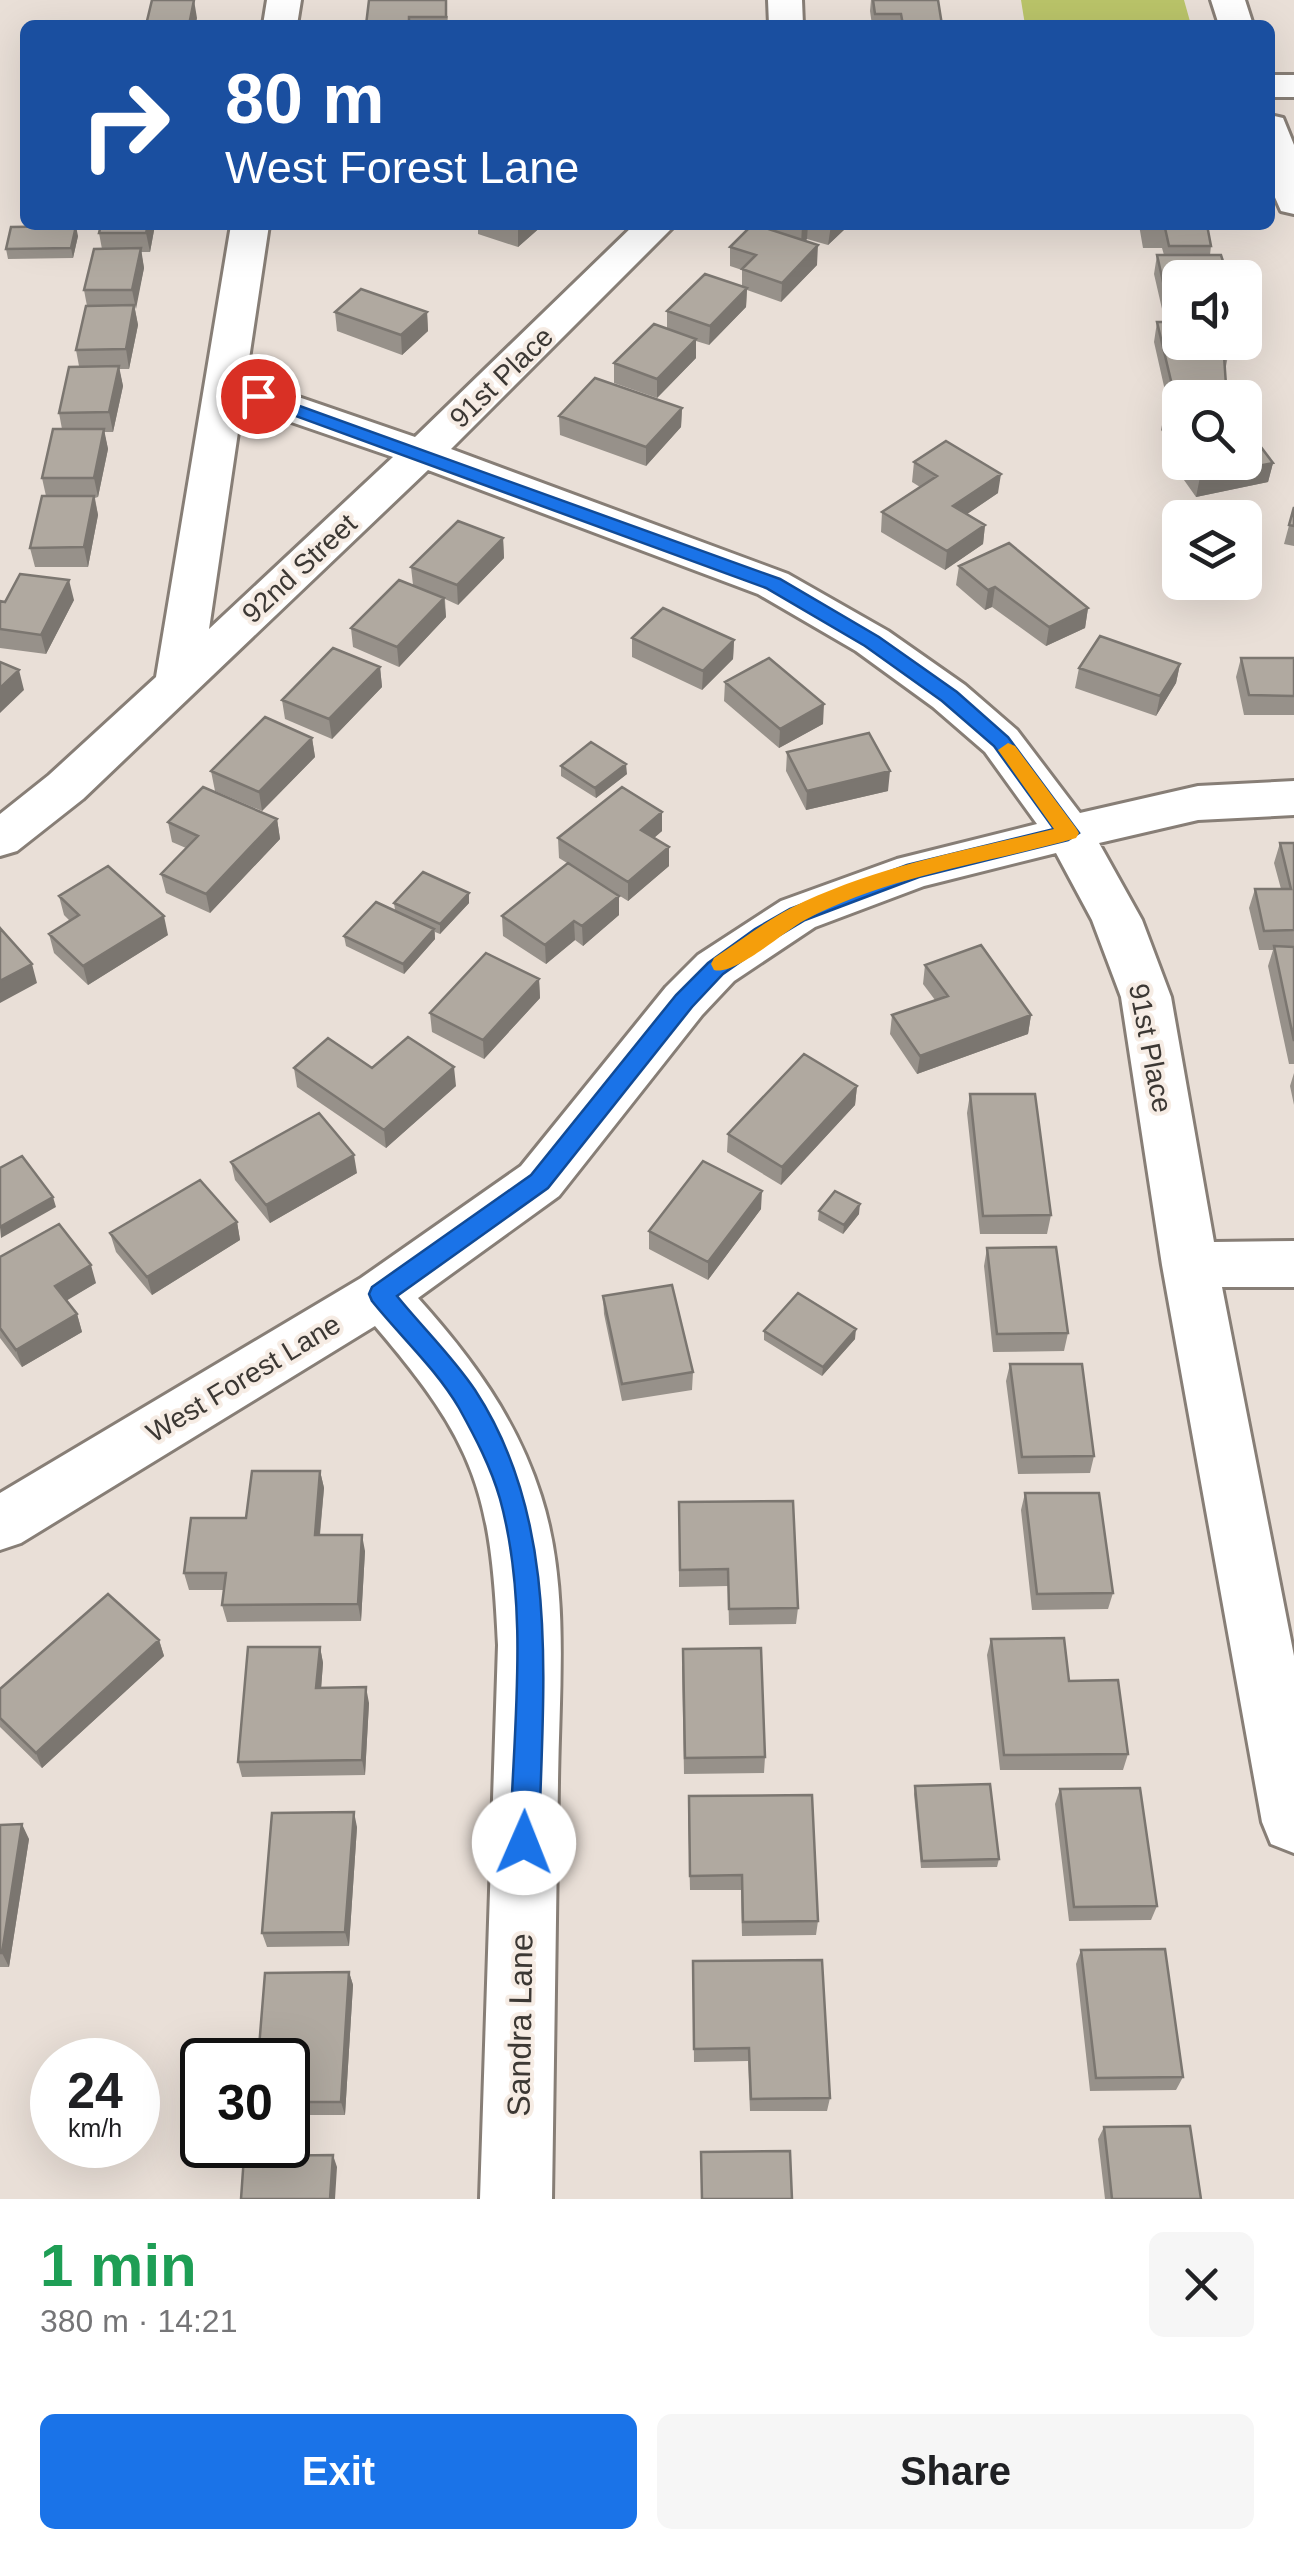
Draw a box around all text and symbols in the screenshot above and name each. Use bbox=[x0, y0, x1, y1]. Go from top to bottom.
icon: right bbox=[60, 60, 190, 190]
text: 80 m bbox=[225, 60, 385, 138]
text: West Forest Lane bbox=[225, 142, 579, 193]
map controls bbox=[1162, 260, 1262, 600]
button: sound bbox=[1162, 260, 1262, 360]
street label: 91st Place bbox=[444, 321, 559, 434]
pin bbox=[216, 354, 301, 439]
icon: arrive bbox=[231, 369, 286, 424]
button: search bbox=[1162, 380, 1262, 480]
button: layers bbox=[1162, 500, 1262, 600]
street label: 92nd Street bbox=[236, 508, 363, 629]
street label: 91st Place bbox=[1123, 981, 1178, 1115]
street label: West Forest Lane bbox=[141, 1308, 346, 1448]
position arrow bbox=[472, 1791, 576, 1895]
street label: Sandra Lane bbox=[500, 1933, 540, 2117]
speed limit sign: 30 bbox=[180, 2038, 310, 2168]
text: 24 bbox=[67, 2063, 123, 2119]
text: km/h bbox=[68, 2114, 122, 2142]
text: 1 min bbox=[40, 2232, 197, 2299]
button: close bbox=[1149, 2232, 1254, 2337]
text: 380 m · 14:21 bbox=[40, 2303, 237, 2339]
button: Exit bbox=[40, 2414, 637, 2529]
button: Share bbox=[657, 2414, 1254, 2529]

